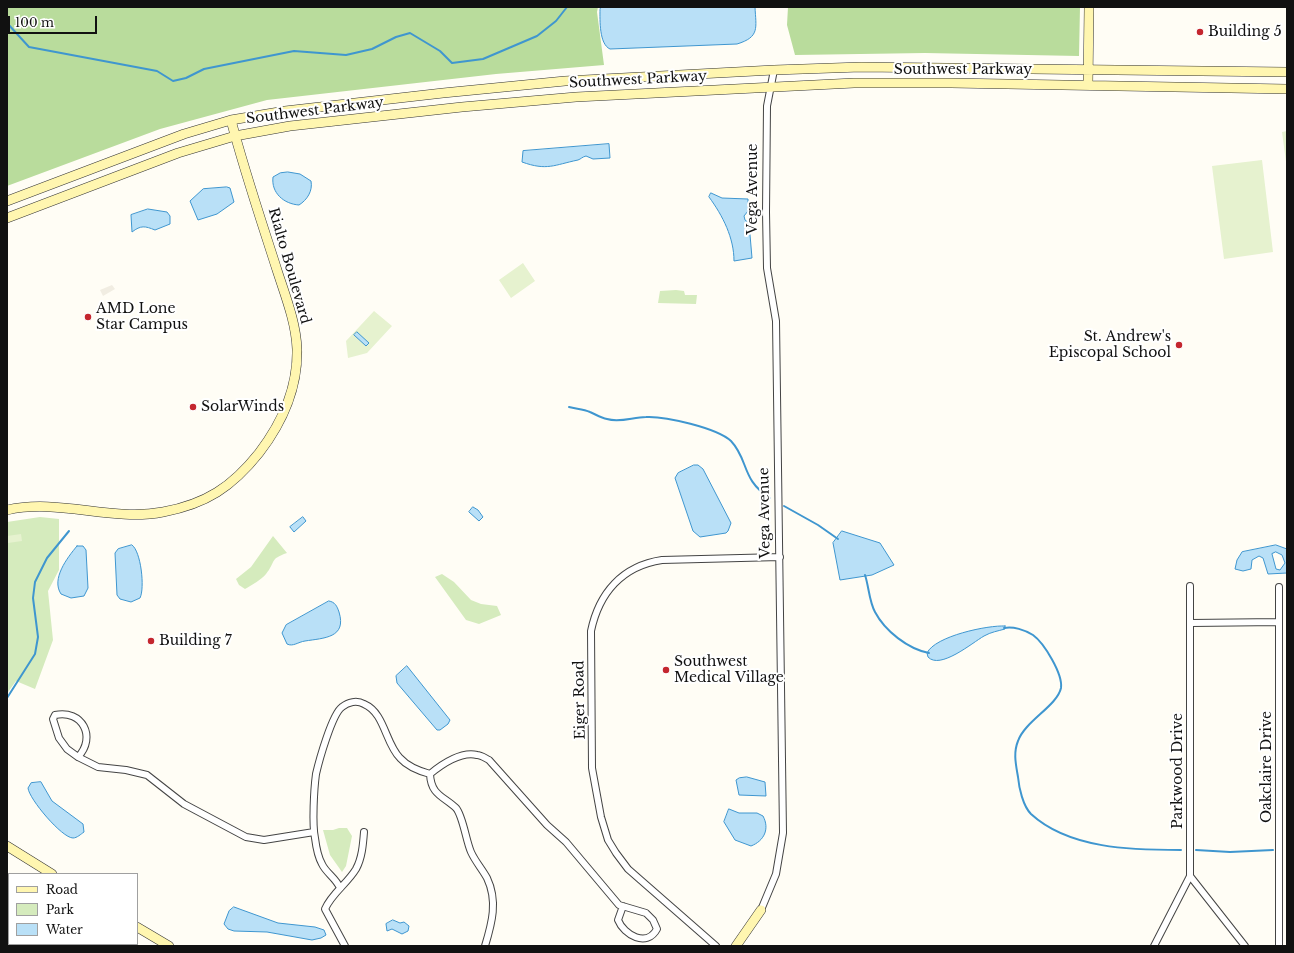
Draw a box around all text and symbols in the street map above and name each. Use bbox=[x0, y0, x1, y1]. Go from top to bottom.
scale bar bbox=[10, 8, 99, 34]
text: 100 m bbox=[15, 15, 54, 30]
place label: Building 5 bbox=[1208, 24, 1282, 40]
marker: Building 5 bbox=[1195, 27, 1205, 37]
street label: Southwest Parkway bbox=[894, 62, 1032, 78]
street label: Southwest Parkway bbox=[569, 68, 707, 92]
street label: Southwest Parkway bbox=[245, 94, 385, 128]
street label: Vega Avenue bbox=[745, 143, 761, 235]
street label: Rialto Boulevard bbox=[264, 206, 314, 326]
place label: AMD Lone Star Campus bbox=[96, 301, 188, 334]
marker: AMD Lone Star Campus bbox=[83, 312, 93, 322]
place label: St. Andrew's Episcopal School bbox=[1049, 329, 1171, 362]
marker: St. Andrew's Episcopal School bbox=[1174, 340, 1184, 350]
place label: SolarWinds bbox=[201, 399, 284, 415]
marker: SolarWinds bbox=[188, 402, 198, 412]
street label: Vega Avenue bbox=[756, 467, 774, 559]
place label: Building 7 bbox=[159, 633, 232, 649]
marker: Building 7 bbox=[146, 636, 156, 646]
place label: Southwest Medical Village bbox=[674, 654, 784, 686]
street label: Eiger Road bbox=[571, 660, 589, 740]
marker: Southwest Medical Village bbox=[661, 665, 671, 675]
street label: Oakclaire Drive bbox=[1259, 711, 1275, 823]
street label: Parkwood Drive bbox=[1170, 713, 1186, 829]
legend bbox=[8, 873, 138, 945]
text: Road bbox=[46, 882, 78, 897]
text: Park bbox=[46, 902, 74, 917]
text: Water bbox=[46, 922, 83, 937]

